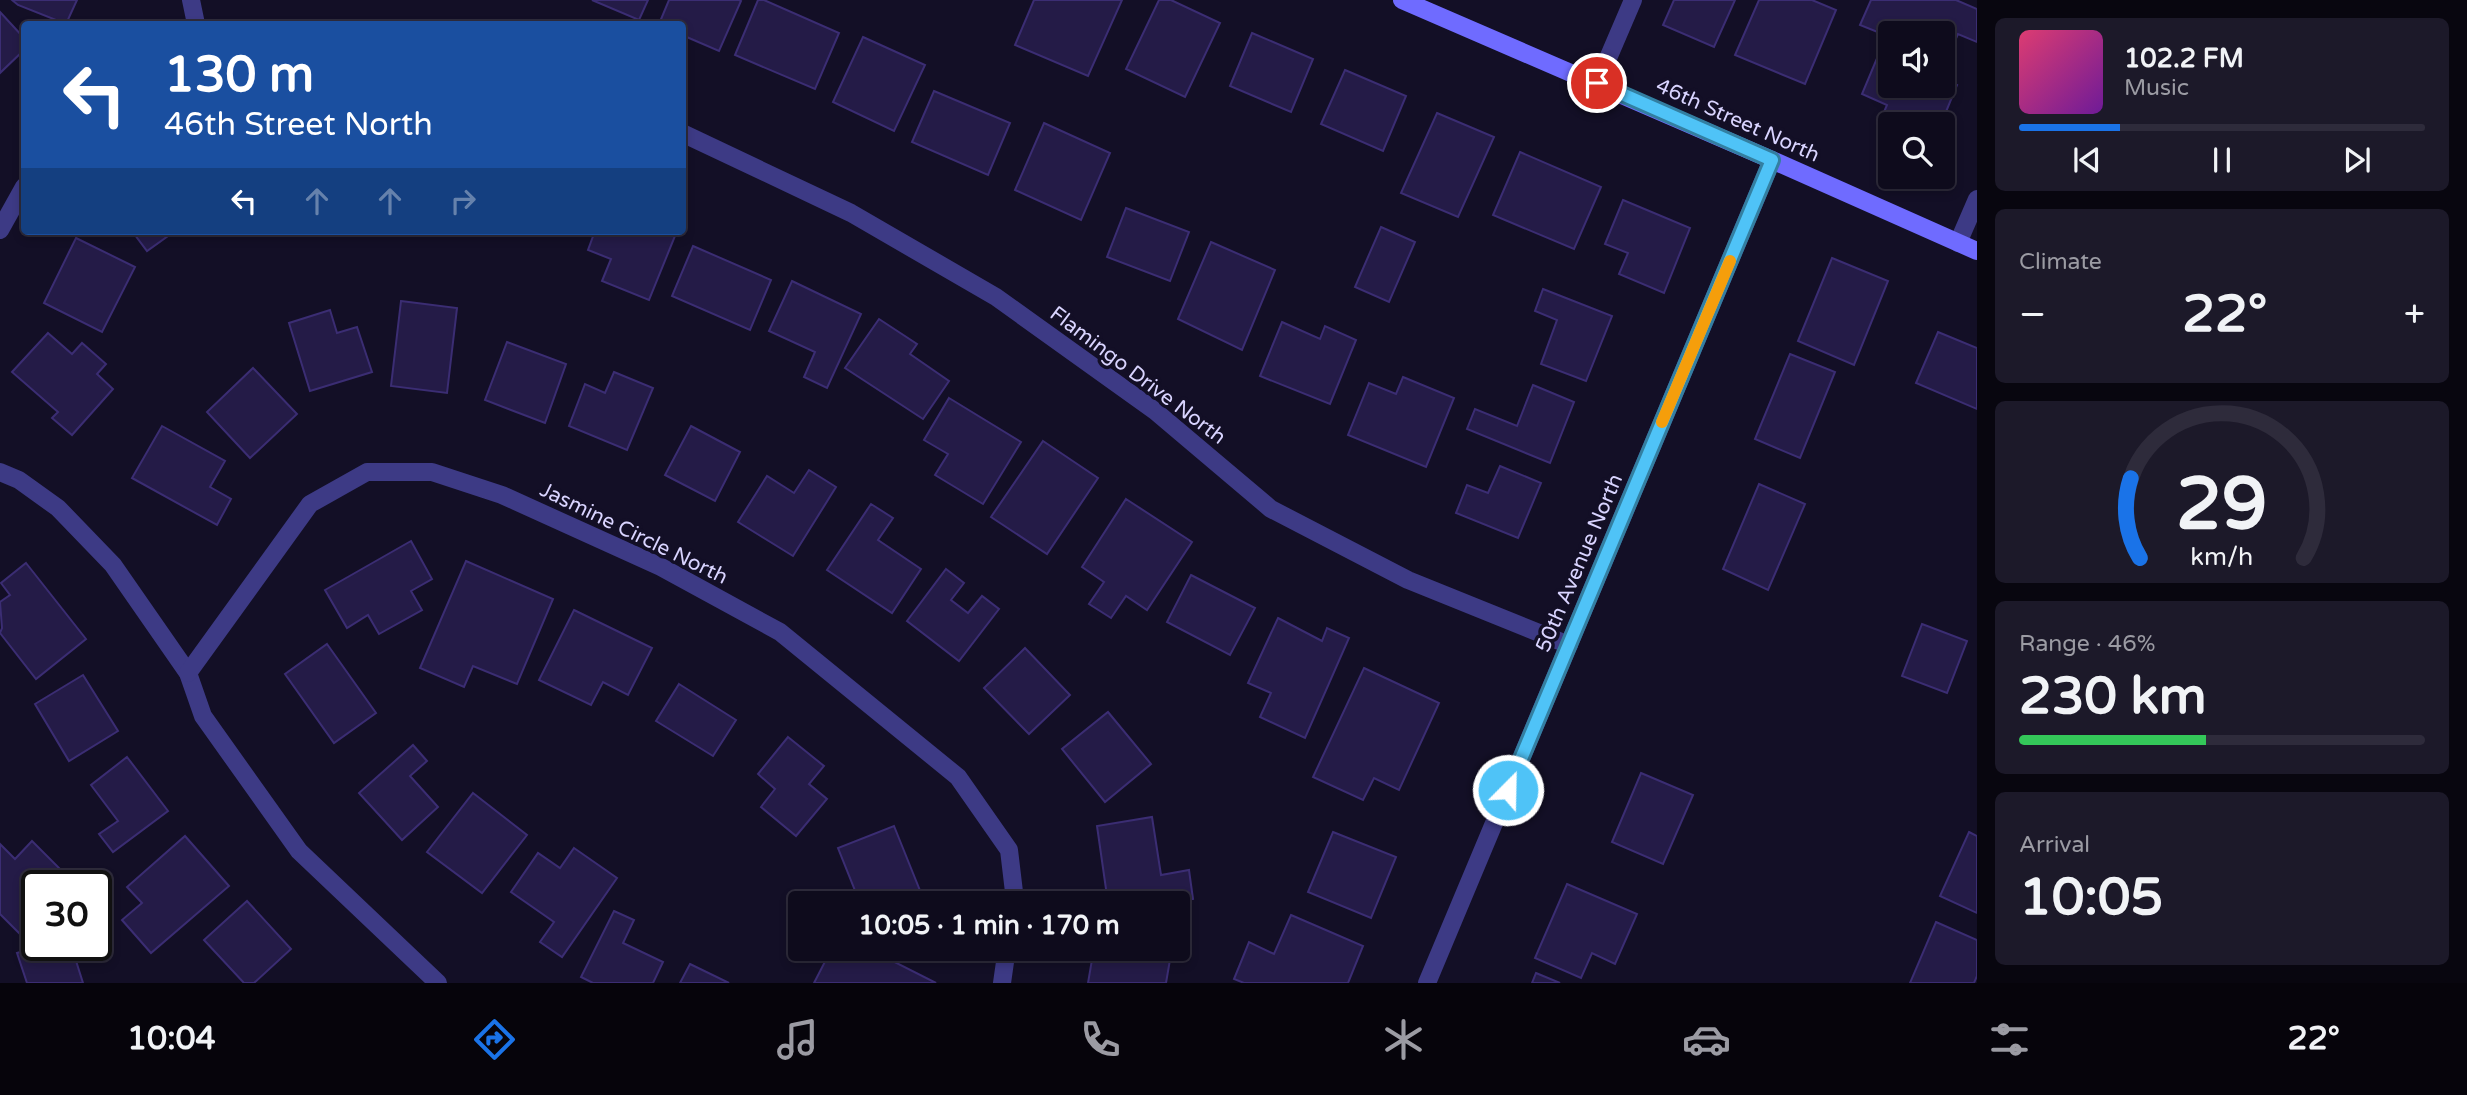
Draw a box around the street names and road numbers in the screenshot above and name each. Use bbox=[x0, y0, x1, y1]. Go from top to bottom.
street label: 46th Street North bbox=[1652, 73, 1823, 168]
street label: Flamingo Drive North bbox=[1045, 301, 1231, 450]
street label: 50th Avenue North bbox=[1531, 470, 1628, 656]
street label: Jasmine Circle North bbox=[536, 477, 732, 590]

